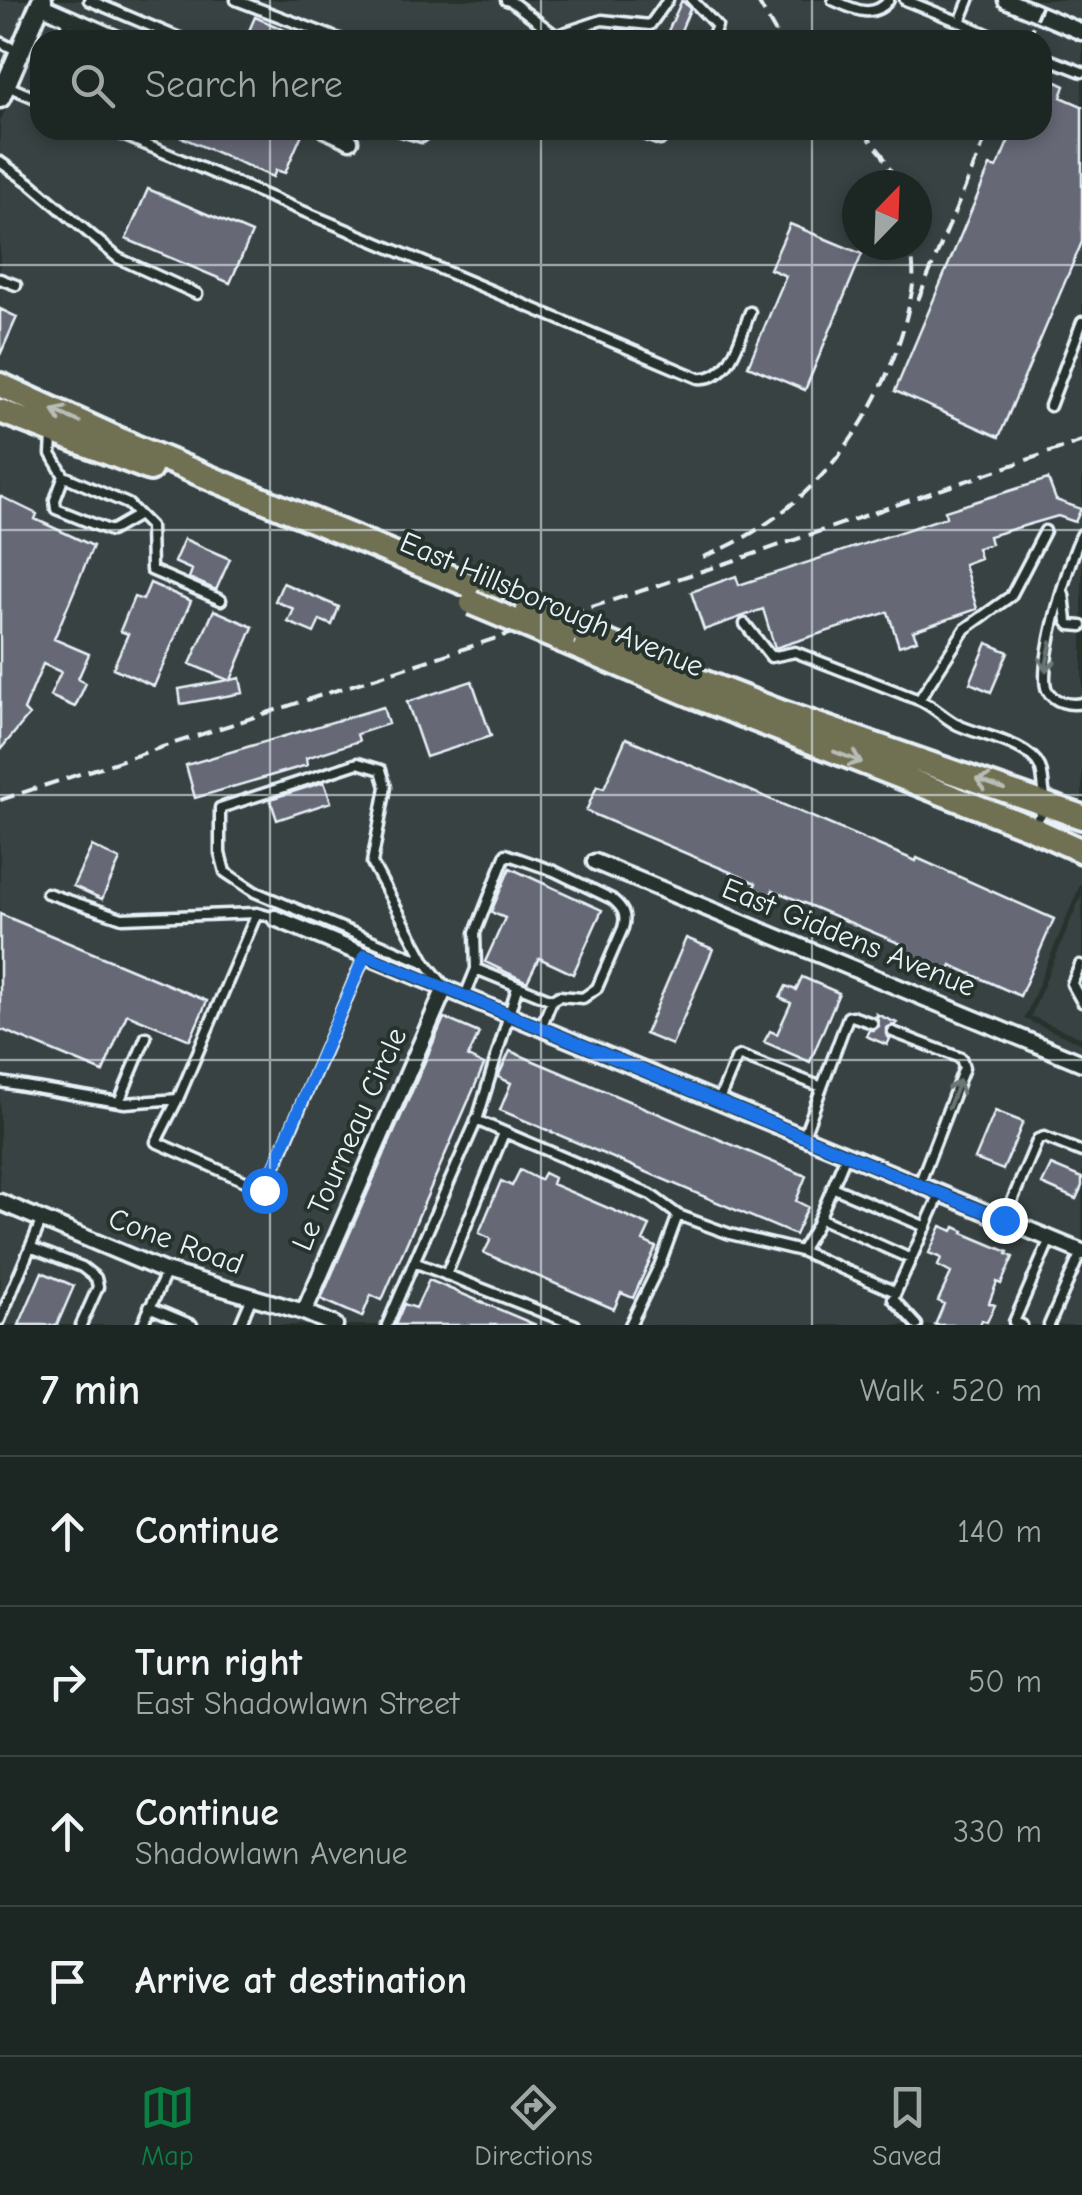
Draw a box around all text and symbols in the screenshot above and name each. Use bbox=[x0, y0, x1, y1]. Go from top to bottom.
search box bbox=[30, 30, 1052, 140]
icon: search bbox=[65, 58, 120, 113]
text: Search here bbox=[145, 63, 343, 107]
north arrow bbox=[842, 170, 932, 260]
one-way arrow bbox=[52, 405, 82, 424]
street label: East Hillsborough Avenue bbox=[395, 525, 709, 684]
one-way arrow bbox=[1038, 640, 1057, 673]
one-way arrow bbox=[833, 749, 863, 767]
one-way arrow bbox=[976, 774, 1007, 792]
street label: East Giddens Avenue bbox=[717, 871, 981, 1004]
street label: Le Tourneau Circle bbox=[285, 1022, 414, 1256]
one-way arrow bbox=[946, 1079, 964, 1110]
route start bbox=[242, 1168, 288, 1214]
route end bbox=[982, 1198, 1028, 1244]
street label: Cone Road bbox=[104, 1201, 248, 1282]
text: 7 min bbox=[40, 1366, 140, 1415]
text: Walk · 520 m bbox=[860, 1372, 1042, 1409]
icon: ahead bbox=[40, 1504, 95, 1559]
text: Continue bbox=[135, 1509, 279, 1553]
text: 140 m bbox=[957, 1513, 1042, 1550]
text: Turn right bbox=[135, 1641, 302, 1685]
icon: right bbox=[40, 1654, 95, 1709]
text: 50 m bbox=[968, 1663, 1042, 1700]
text: East Shadowlawn Street bbox=[135, 1685, 459, 1722]
text: Continue bbox=[135, 1791, 279, 1835]
icon: ahead bbox=[40, 1804, 95, 1859]
text: 330 m bbox=[953, 1813, 1042, 1850]
text: Shadowlawn Avenue bbox=[135, 1835, 408, 1872]
icon: arrive bbox=[40, 1954, 95, 2009]
text: Arrive at destination bbox=[135, 1959, 467, 2003]
tab: Map bbox=[140, 2080, 195, 2172]
tab: Directions bbox=[474, 2080, 593, 2172]
tab: Saved bbox=[872, 2080, 942, 2172]

